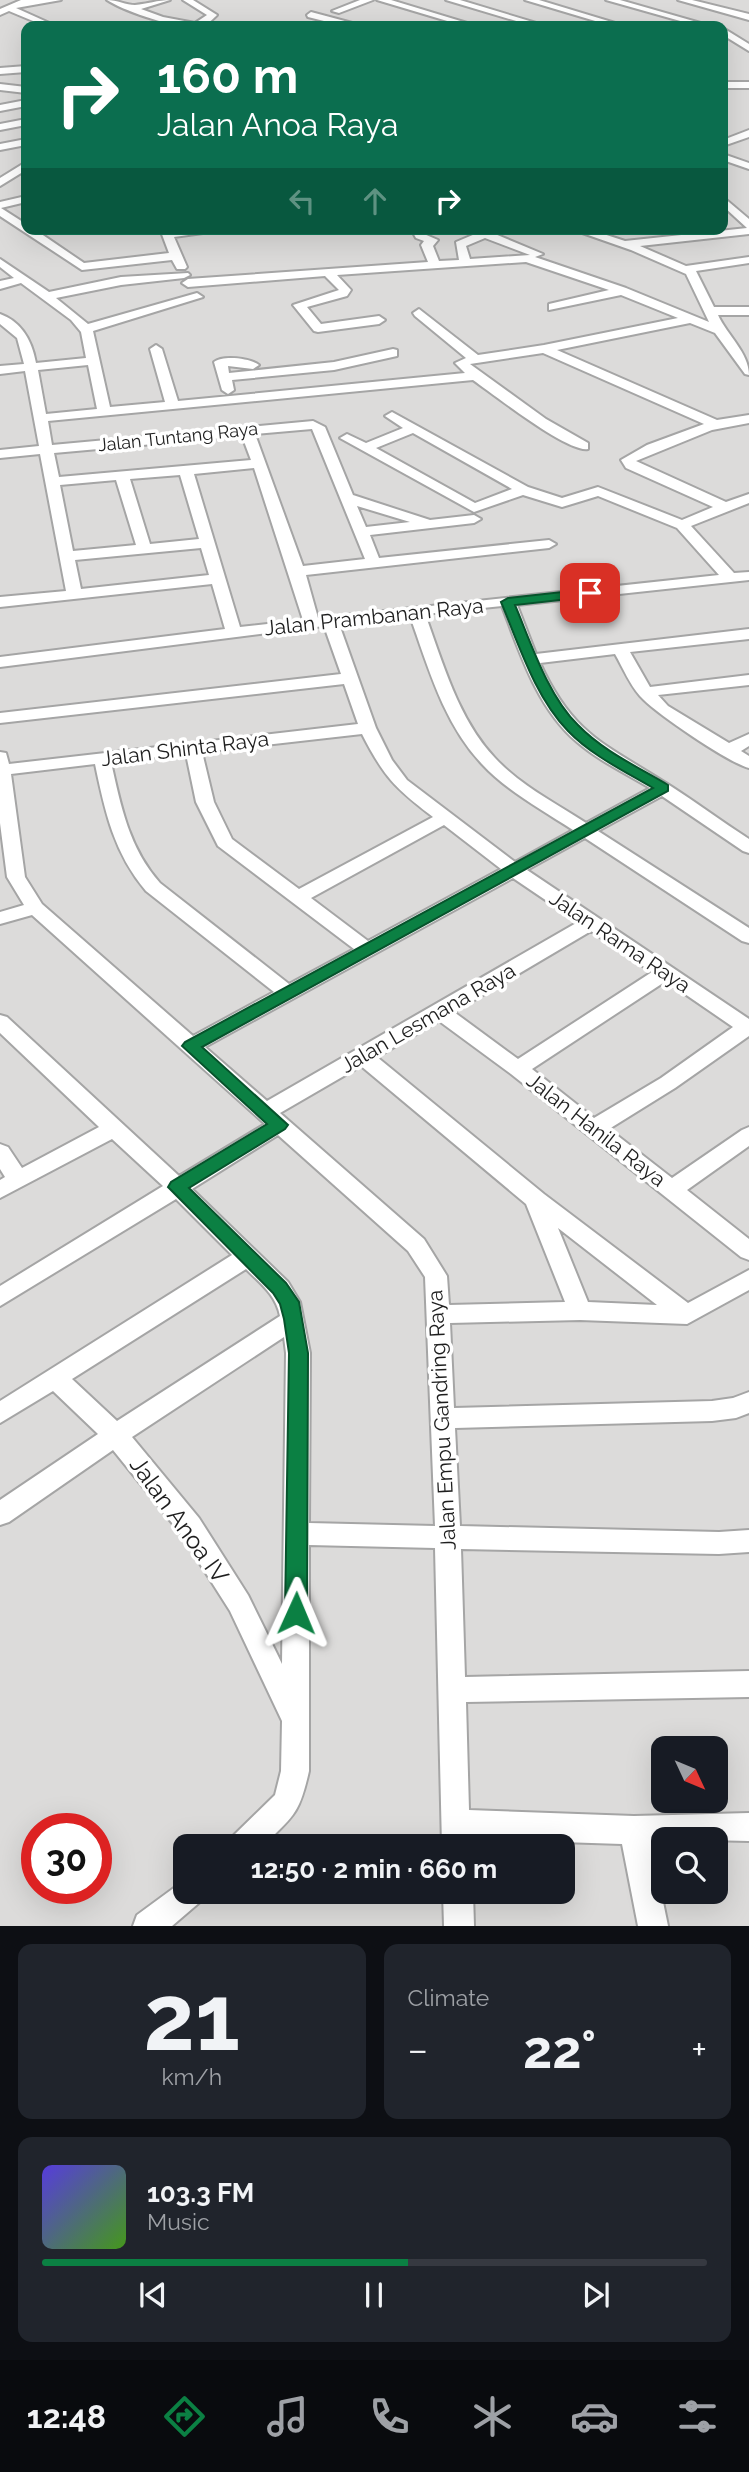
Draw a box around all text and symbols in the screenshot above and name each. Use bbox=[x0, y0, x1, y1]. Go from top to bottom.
text: 160 m bbox=[157, 47, 298, 104]
icon: right bbox=[42, 49, 133, 140]
text: Jalan Anoa Raya bbox=[157, 106, 398, 143]
icon: left bbox=[283, 182, 321, 220]
icon: ahead bbox=[356, 182, 394, 220]
icon: right bbox=[429, 182, 467, 220]
street label: Jalan Tuntang Raya bbox=[97, 418, 259, 455]
pin bbox=[560, 563, 620, 623]
icon: arrive bbox=[571, 574, 609, 612]
street label: Jalan Prambanan Raya bbox=[263, 593, 485, 640]
street label: Jalan Shinta Raya bbox=[100, 726, 270, 771]
street label: Jalan Rama Raya bbox=[545, 885, 695, 998]
street label: Jalan Lesmana Raya bbox=[336, 957, 520, 1078]
street label: Jalan Hanila Raya bbox=[522, 1068, 671, 1192]
street label: Jalan Empu Gandring Raya bbox=[422, 1289, 461, 1551]
street label: Jalan Anoa IV bbox=[124, 1451, 235, 1589]
position arrow bbox=[259, 1576, 333, 1650]
north arrow bbox=[651, 1736, 728, 1813]
map controls bbox=[651, 1736, 728, 1904]
speed limit sign: 30 bbox=[21, 1813, 112, 1904]
button: search bbox=[651, 1827, 728, 1904]
text: 12:50 · 2 min · 660 m bbox=[251, 1854, 497, 1884]
text: 21 bbox=[144, 1964, 240, 2071]
text: Climate bbox=[408, 1984, 489, 2011]
text: 22° bbox=[523, 2019, 596, 2080]
text: − bbox=[408, 2027, 428, 2072]
text: + bbox=[691, 2027, 707, 2072]
text: km/h bbox=[161, 2063, 222, 2090]
text: 103.3 FM bbox=[147, 2178, 254, 2208]
text: Music bbox=[147, 2208, 210, 2235]
icon: previous bbox=[134, 2276, 172, 2314]
icon: pause bbox=[355, 2276, 393, 2314]
icon: next bbox=[577, 2276, 615, 2314]
icon: directions bbox=[160, 2392, 209, 2441]
icon: music bbox=[263, 2392, 312, 2441]
icon: phone bbox=[365, 2392, 414, 2441]
icon: climate bbox=[468, 2392, 517, 2441]
icon: car bbox=[570, 2392, 619, 2441]
icon: filters bbox=[673, 2392, 722, 2441]
text: 12:48 bbox=[27, 2398, 106, 2435]

